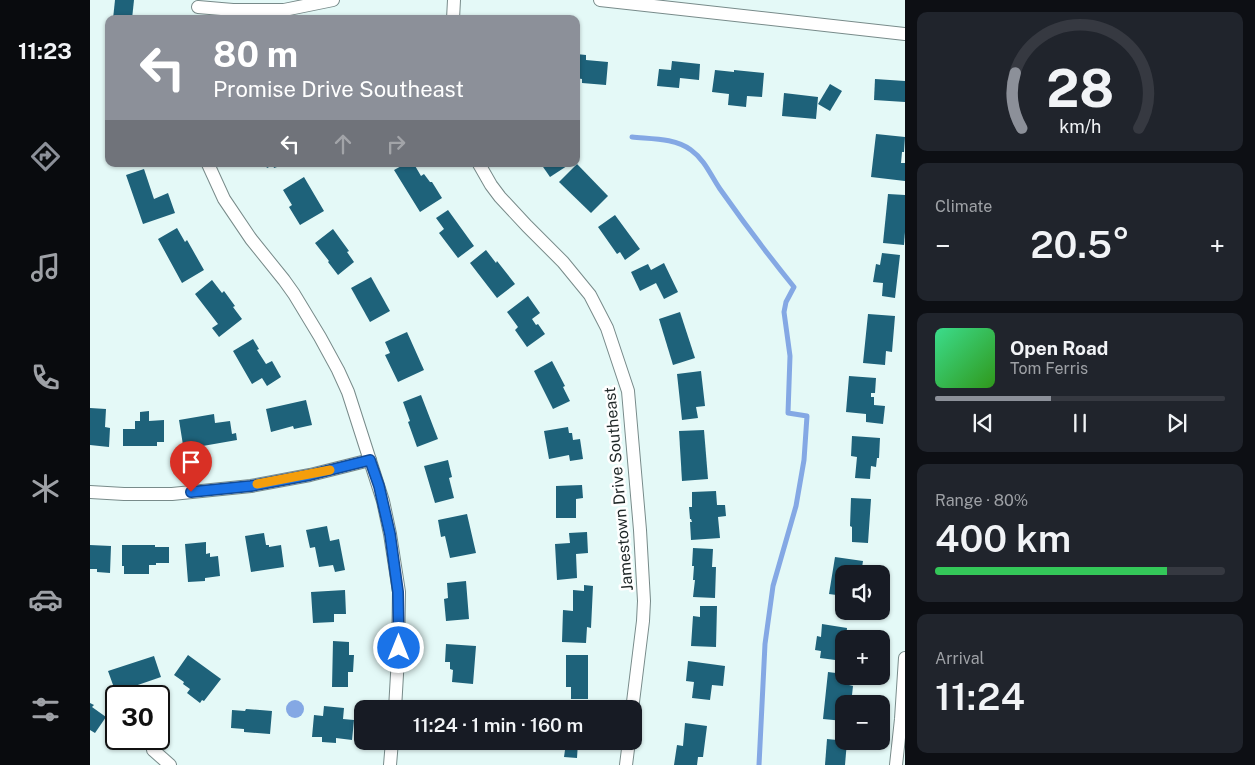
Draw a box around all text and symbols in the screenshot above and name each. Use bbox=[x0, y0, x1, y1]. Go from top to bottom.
text: 80 m bbox=[213, 34, 298, 75]
icon: left bbox=[130, 35, 195, 100]
text: 11:23 bbox=[18, 38, 72, 64]
text: 28 bbox=[1046, 58, 1114, 119]
text: Promise Drive Southeast bbox=[213, 76, 464, 102]
text: km/h bbox=[1059, 116, 1101, 137]
icon: left bbox=[276, 130, 304, 158]
icon: ahead bbox=[329, 130, 357, 158]
icon: right bbox=[382, 130, 410, 158]
icon: directions bbox=[28, 139, 63, 174]
text: Climate bbox=[935, 197, 992, 216]
text: 20.5° bbox=[1030, 222, 1130, 267]
text: − bbox=[935, 229, 951, 262]
text: + bbox=[1209, 229, 1225, 262]
icon: music bbox=[28, 250, 63, 285]
text: Open Road bbox=[1010, 337, 1108, 359]
text: Tom Ferris bbox=[1010, 359, 1088, 378]
icon: phone bbox=[28, 360, 63, 395]
street label: Jamestown Drive Southeast bbox=[600, 386, 637, 592]
icon: previous bbox=[969, 409, 997, 437]
icon: pause bbox=[1066, 409, 1094, 437]
icon: next bbox=[1163, 409, 1191, 437]
pin bbox=[170, 441, 212, 492]
icon: arrive bbox=[177, 448, 205, 476]
icon: climate bbox=[28, 471, 63, 506]
text: Range · 80% bbox=[935, 491, 1028, 510]
text: 400 km bbox=[935, 516, 1071, 561]
map controls bbox=[835, 565, 890, 750]
button: sound bbox=[835, 565, 890, 620]
icon: car bbox=[28, 582, 63, 617]
position arrow bbox=[372, 621, 424, 673]
button: + bbox=[835, 630, 890, 685]
text: Arrival bbox=[935, 649, 984, 668]
text: 11:24 bbox=[935, 674, 1025, 719]
speed limit sign: 30 bbox=[105, 685, 170, 750]
icon: filters bbox=[28, 692, 63, 727]
button: − bbox=[835, 695, 890, 750]
text: 11:24 · 1 min · 160 m bbox=[413, 714, 583, 736]

